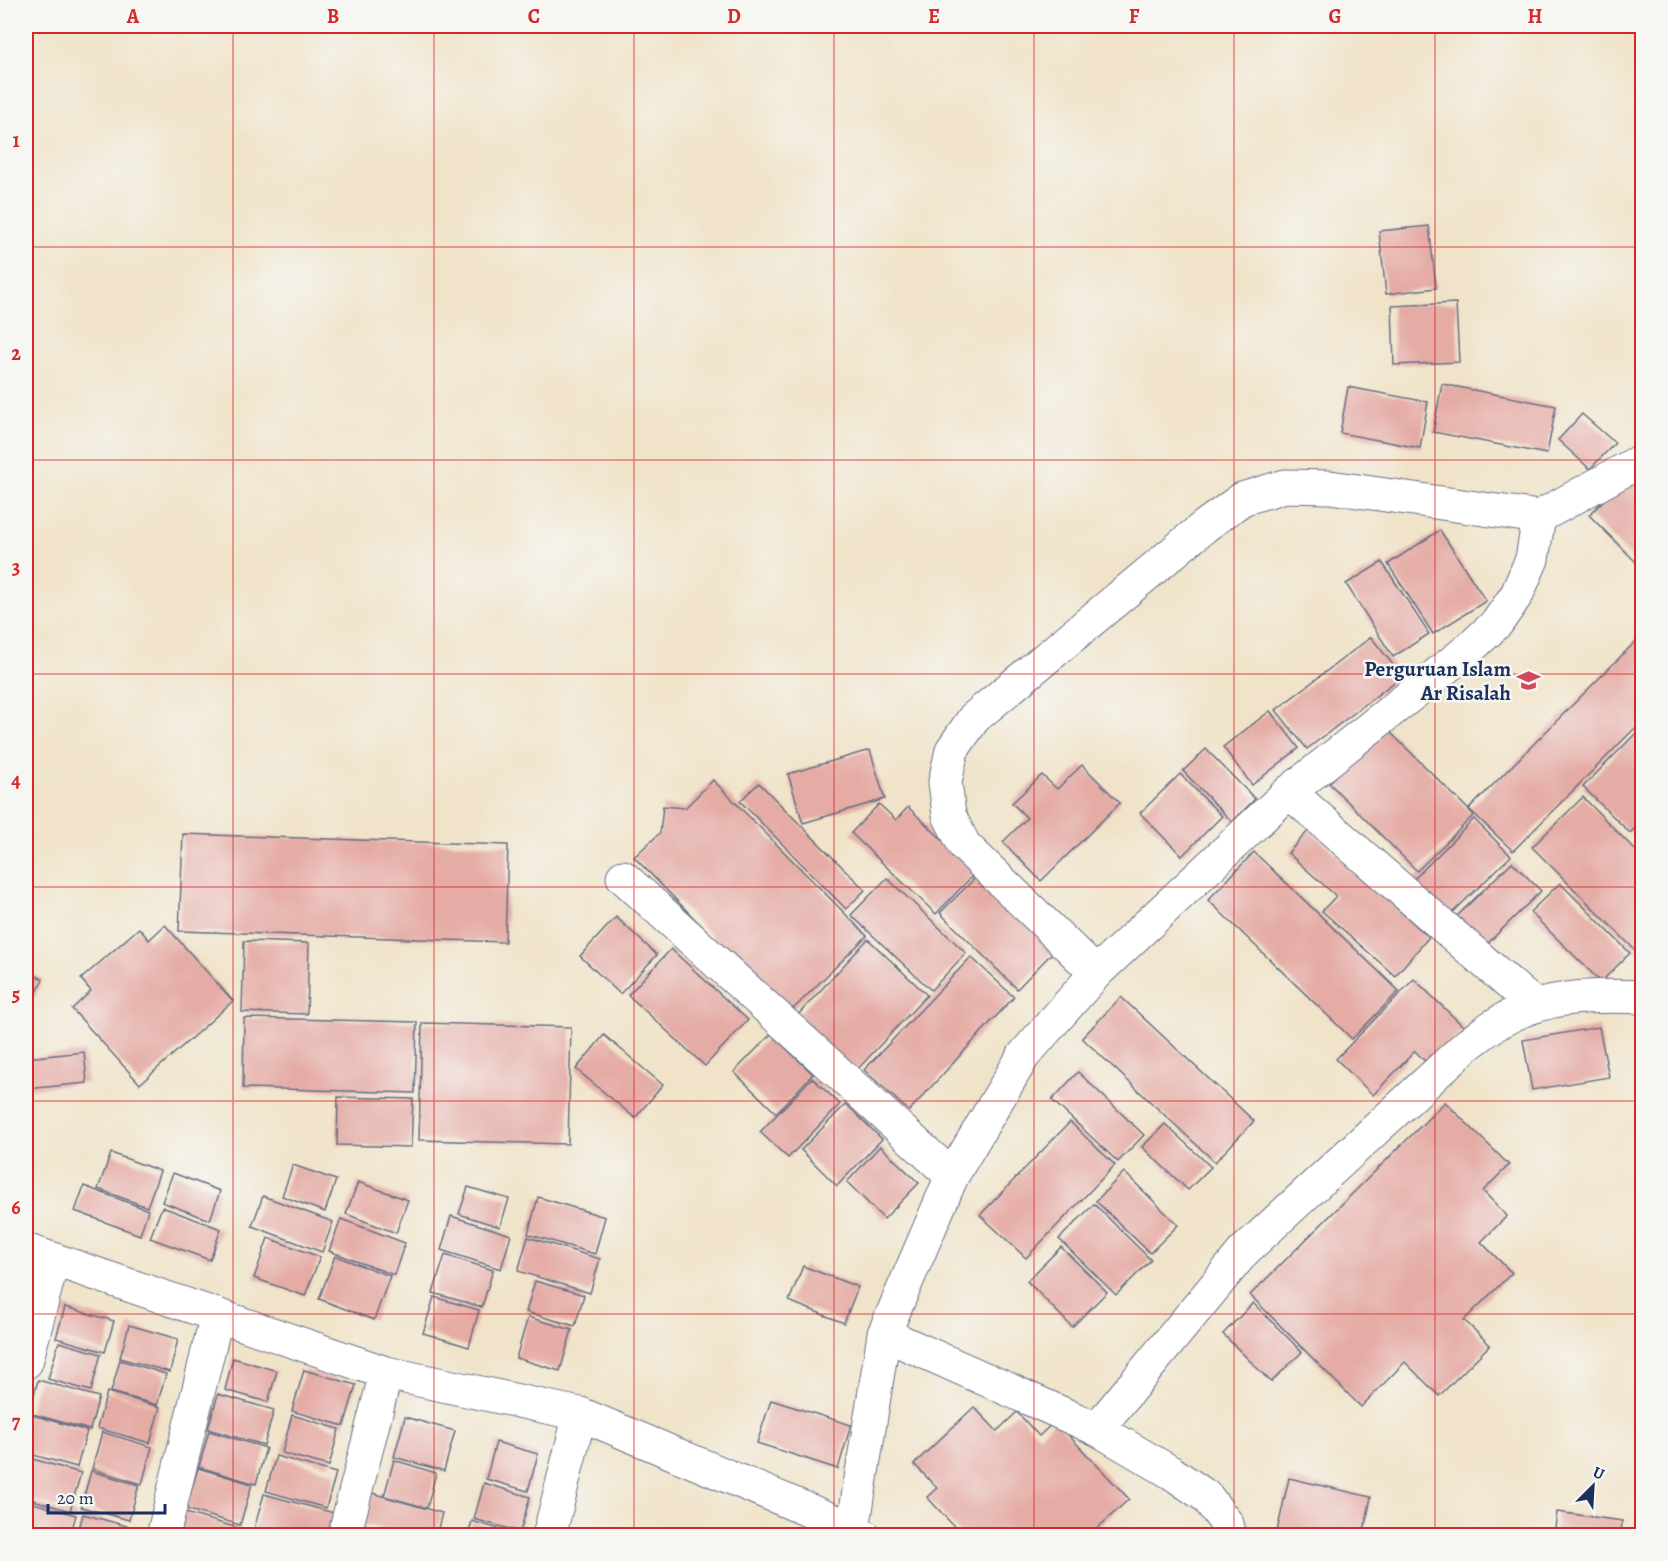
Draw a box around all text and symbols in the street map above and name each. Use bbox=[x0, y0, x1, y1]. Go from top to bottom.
text: A bbox=[126, 3, 140, 30]
text: B bbox=[327, 3, 339, 30]
text: C bbox=[528, 3, 540, 30]
text: D bbox=[727, 3, 741, 30]
text: E bbox=[928, 3, 940, 30]
text: F bbox=[1129, 3, 1140, 30]
text: G bbox=[1328, 3, 1342, 30]
text: H bbox=[1528, 3, 1543, 30]
text: 1 bbox=[12, 127, 20, 154]
text: 2 bbox=[11, 340, 21, 367]
text: 3 bbox=[12, 554, 20, 581]
place label: Perguruan Islam Ar Risalah bbox=[1364, 655, 1511, 707]
school or university icon: Perguruan Islam Ar Risalah bbox=[1516, 668, 1542, 694]
text: 4 bbox=[11, 767, 21, 794]
text: 5 bbox=[12, 981, 20, 1008]
text: 6 bbox=[11, 1194, 21, 1221]
text: 7 bbox=[12, 1408, 21, 1435]
north arrow bbox=[1563, 1456, 1623, 1516]
text: U bbox=[1589, 1461, 1608, 1486]
scale bar bbox=[48, 1477, 165, 1515]
text: 20 m bbox=[57, 1486, 94, 1510]

